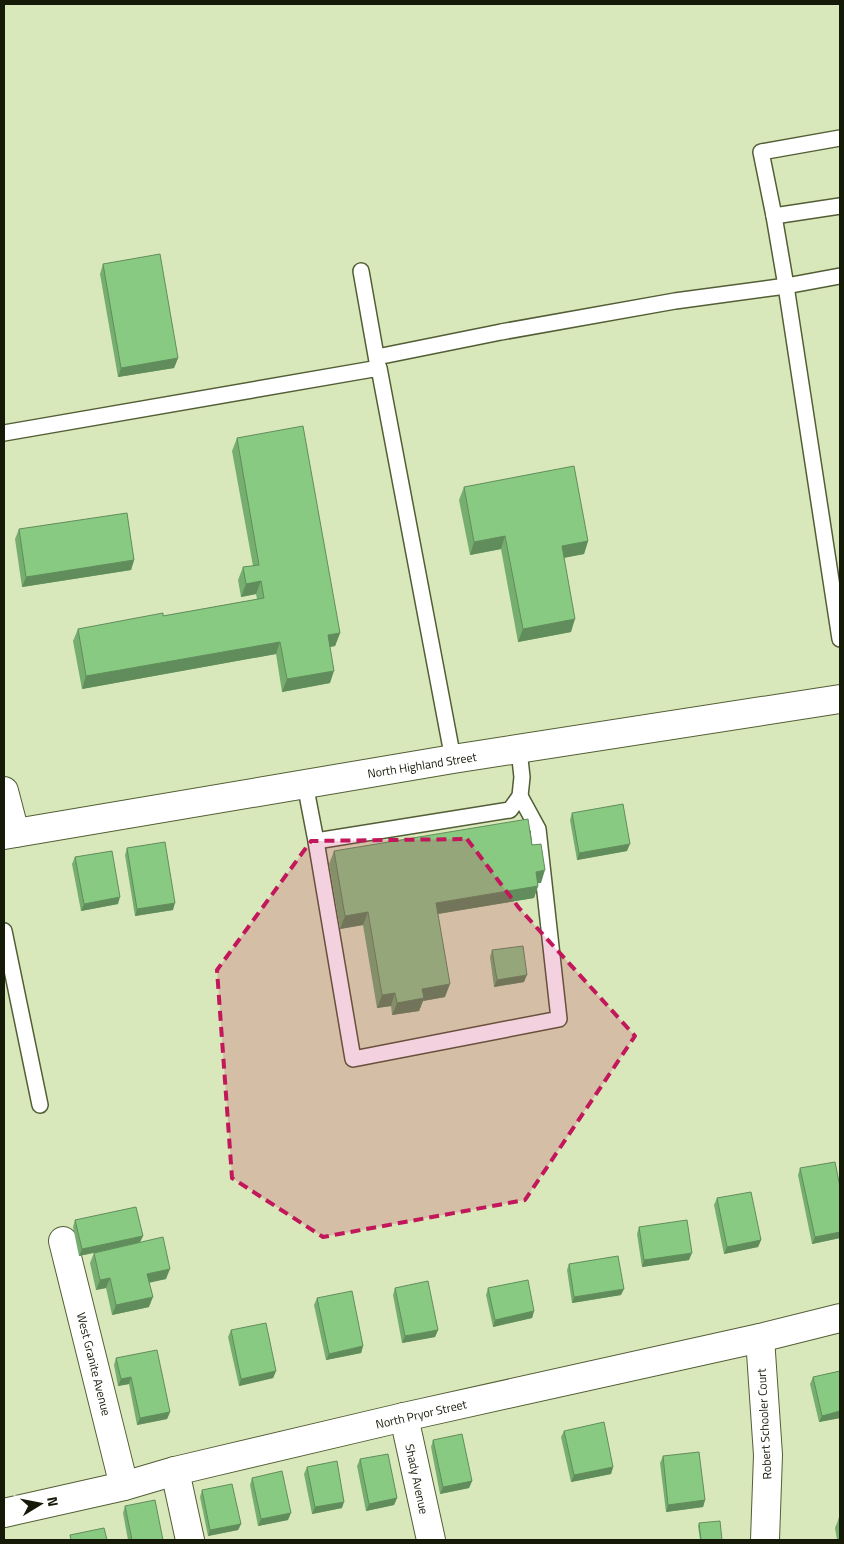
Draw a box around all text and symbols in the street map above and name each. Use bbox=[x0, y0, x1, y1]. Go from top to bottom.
street label: North Highland Street bbox=[366, 747, 479, 783]
street label: West Granite Avenue bbox=[72, 1310, 116, 1418]
street label: Robert Schooler Court bbox=[752, 1367, 776, 1480]
street label: North Pryor Street bbox=[374, 1394, 469, 1434]
street label: Shady Avenue bbox=[400, 1442, 434, 1516]
north arrow bbox=[15, 1479, 65, 1529]
text: N bbox=[42, 1495, 64, 1508]

